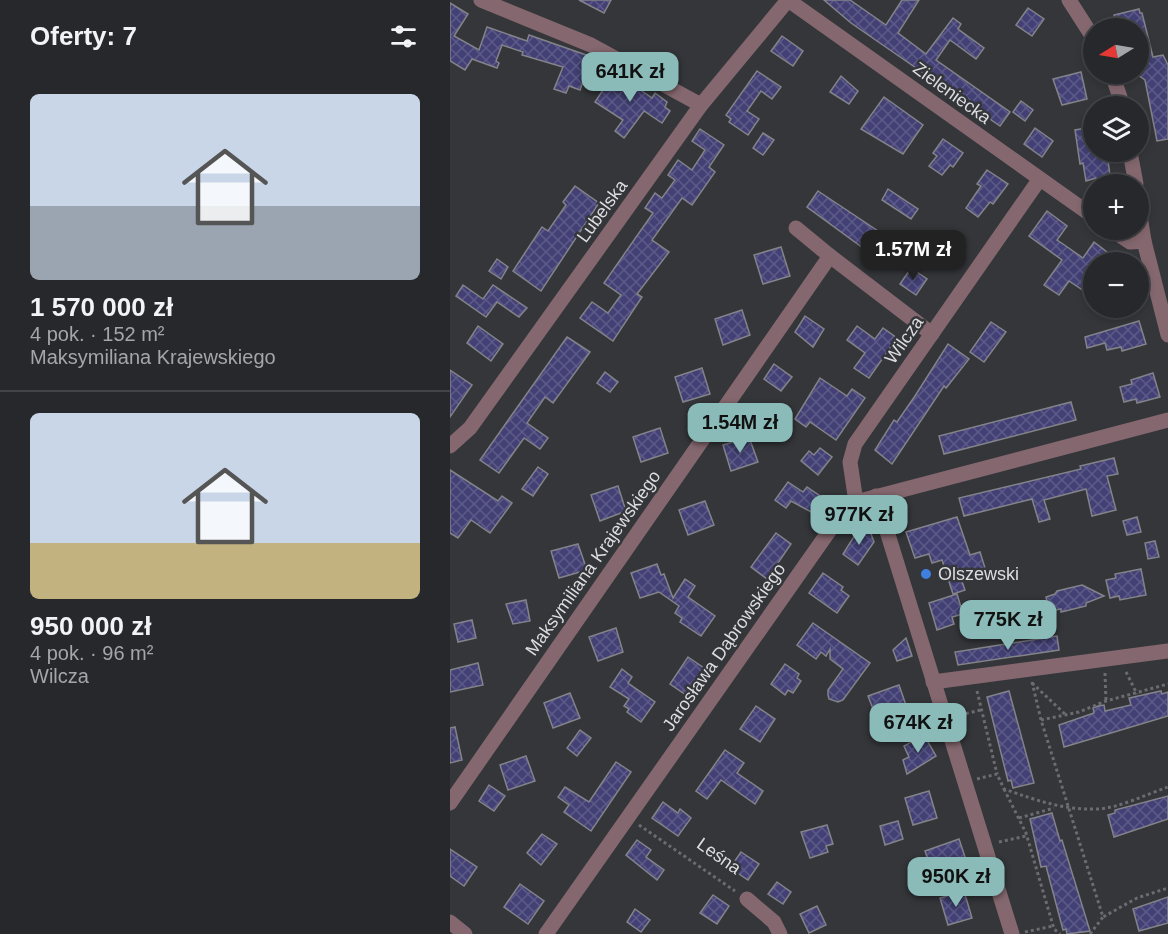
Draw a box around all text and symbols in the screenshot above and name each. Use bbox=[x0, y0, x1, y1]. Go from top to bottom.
north arrow bbox=[1083, 18, 1149, 84]
map controls bbox=[1083, 18, 1149, 318]
icon: filters bbox=[387, 20, 420, 53]
text: Oferty: 7 bbox=[30, 21, 137, 51]
pin: 641K zł bbox=[575, 52, 685, 103]
street label: Zieleniecka bbox=[909, 58, 996, 128]
text: 641K zł bbox=[596, 60, 664, 82]
button: layers bbox=[1083, 96, 1149, 162]
icon: home bbox=[171, 133, 279, 241]
button: + bbox=[1083, 174, 1149, 240]
street label: Lubelska bbox=[573, 175, 632, 246]
pin: 1.57M zł bbox=[851, 230, 975, 281]
text: 1.57M zł bbox=[875, 238, 951, 260]
button: − bbox=[1083, 252, 1149, 318]
text: 1 570 000 zł bbox=[30, 292, 173, 322]
street label: Wilcza bbox=[881, 312, 928, 367]
text: 4 pok. · 152 m² bbox=[30, 323, 165, 345]
text: Maksymiliana Krajewskiego bbox=[30, 346, 276, 368]
pin: 1.54M zł bbox=[678, 403, 802, 454]
text: 1.54M zł bbox=[702, 411, 778, 433]
icon: home bbox=[171, 452, 279, 560]
street label: Maksymiliana Krajewskiego bbox=[521, 467, 665, 659]
pin: 977K zł bbox=[804, 495, 914, 546]
text: 977K zł bbox=[825, 503, 893, 525]
street label: Jarosława Dąbrowskiego bbox=[658, 559, 790, 735]
place label: Olszewski bbox=[938, 564, 1019, 584]
marker: Olszewski bbox=[919, 567, 933, 581]
pin: 775K zł bbox=[953, 600, 1063, 651]
text: 775K zł bbox=[974, 608, 1042, 630]
text: 950 000 zł bbox=[30, 611, 151, 641]
text: 4 pok. · 96 m² bbox=[30, 642, 153, 664]
text: Wilcza bbox=[30, 665, 89, 687]
pin: 674K zł bbox=[863, 703, 973, 754]
text: 674K zł bbox=[884, 711, 952, 733]
street label: Leśna bbox=[693, 834, 746, 879]
pin: 950K zł bbox=[901, 857, 1011, 908]
text: 950K zł bbox=[922, 865, 990, 887]

